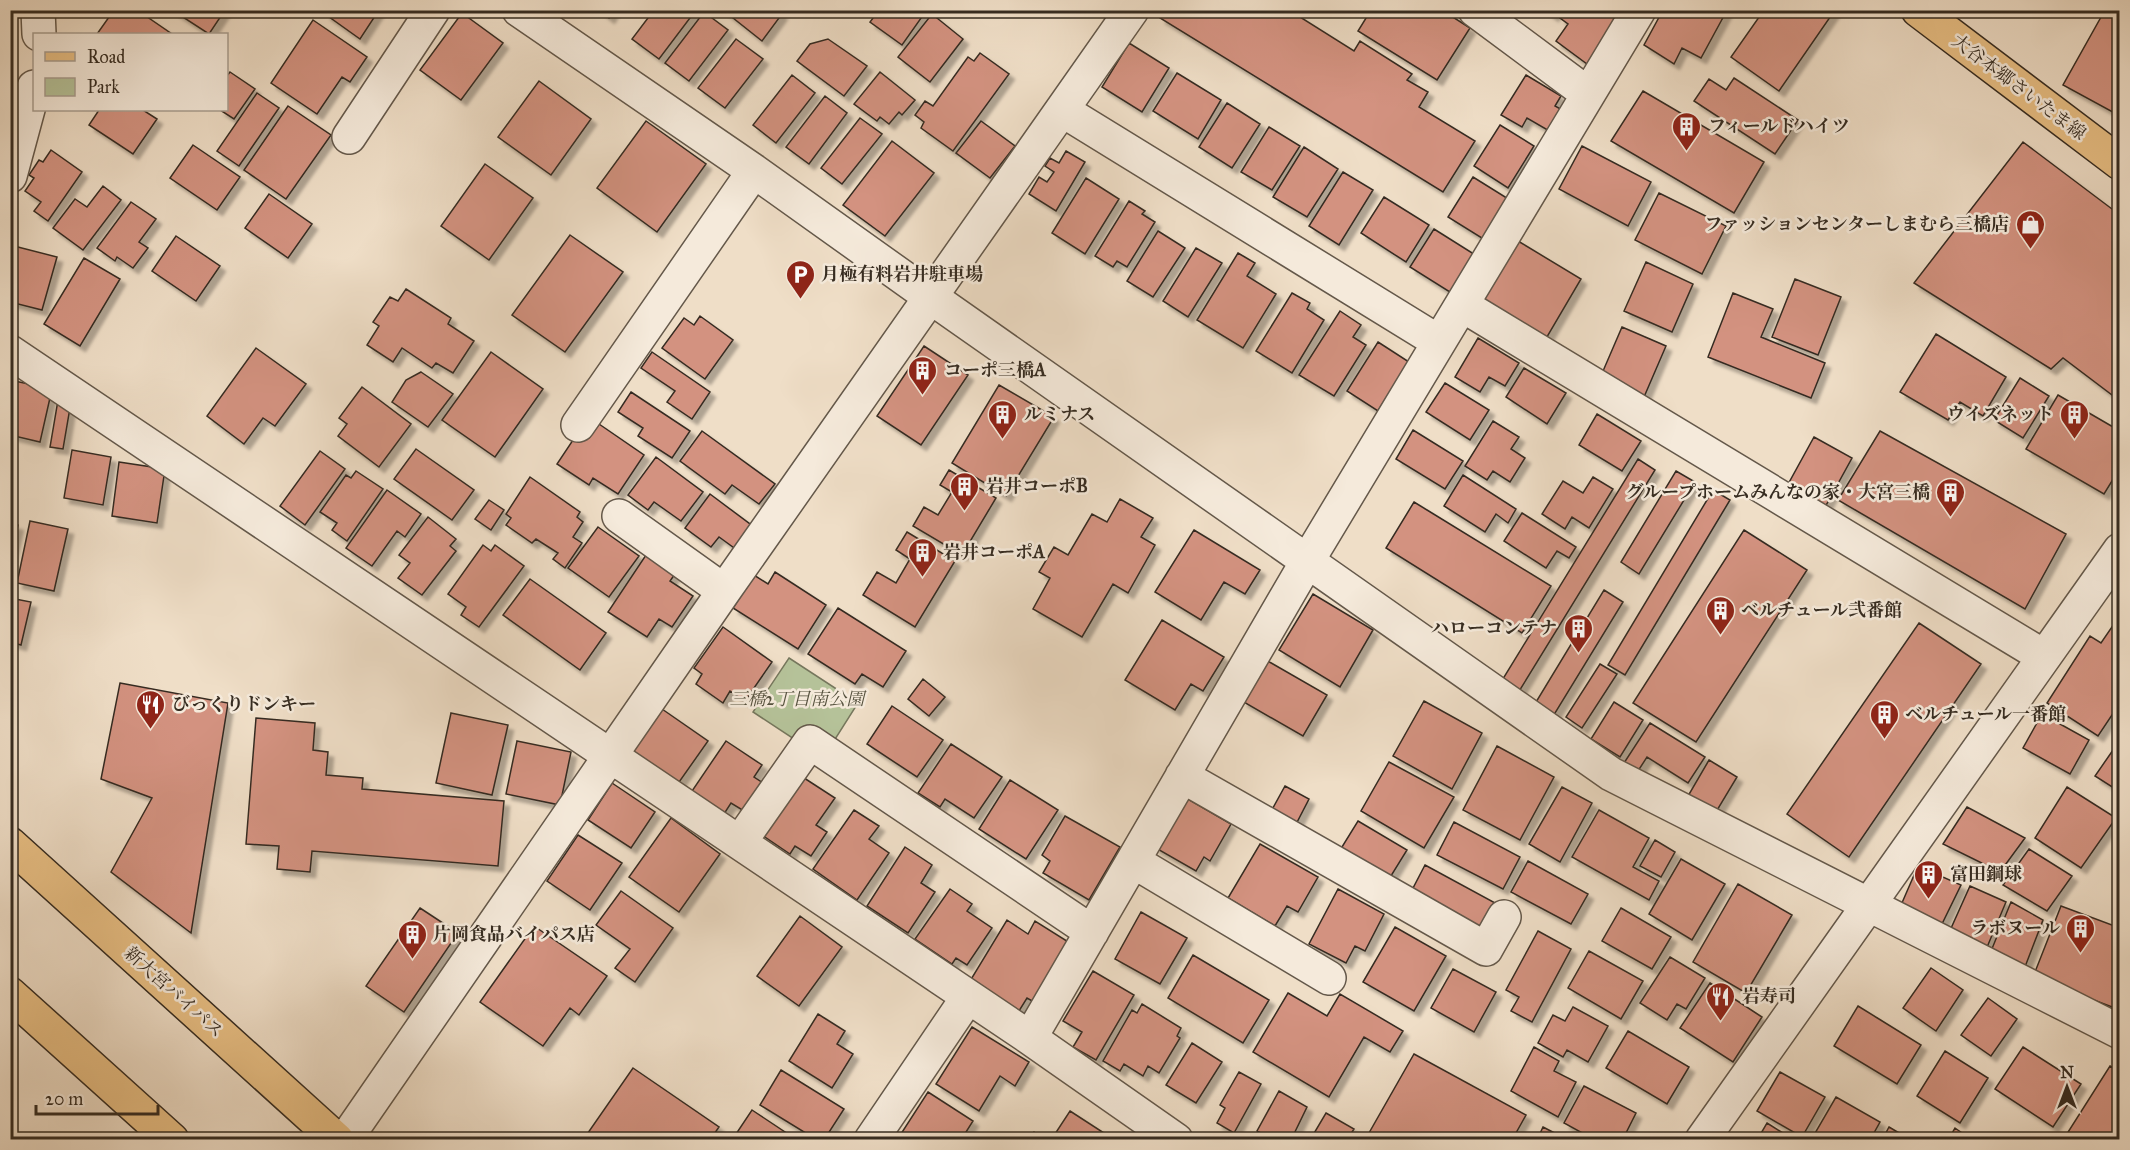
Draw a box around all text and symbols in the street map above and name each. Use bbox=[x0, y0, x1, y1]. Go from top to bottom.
street label: 大谷本郷さいたま線 bbox=[1948, 29, 2090, 145]
legend bbox=[33, 33, 228, 111]
text: Road bbox=[87, 46, 125, 68]
text: Park bbox=[87, 76, 120, 98]
building icon: フィールドハイツ bbox=[1671, 110, 1703, 152]
place label: フィールドハイツ bbox=[1708, 115, 1850, 137]
shop icon: ファッションセンターしまむら三橋店 bbox=[2014, 208, 2046, 250]
place label: ファッションセンターしまむら三橋店 bbox=[1704, 213, 2009, 235]
parking icon: 月極有料岩井駐車場 bbox=[784, 258, 816, 300]
place label: 月極有料岩井駐車場 bbox=[821, 263, 983, 285]
building icon: コーポ三橋A bbox=[907, 354, 939, 396]
place label: コーポ三橋A bbox=[944, 359, 1047, 381]
building icon: ルミナス bbox=[987, 398, 1019, 440]
building icon: ウイズネット bbox=[2059, 398, 2091, 440]
place label: ルミナス bbox=[1024, 403, 1095, 425]
place label: ウイズネット bbox=[1947, 403, 2054, 425]
building icon: 岩井コーポB bbox=[949, 470, 981, 512]
place label: 岩井コーポB bbox=[986, 475, 1088, 497]
building icon: グループホームみんなの家・大宮三橋 bbox=[1935, 476, 1967, 518]
place label: グループホームみんなの家・大宮三橋 bbox=[1625, 481, 1930, 503]
building icon: 岩井コーポA bbox=[906, 536, 938, 578]
place label: 岩井コーポA bbox=[943, 541, 1046, 563]
building icon: ベルチュール弐番館 bbox=[1704, 594, 1736, 636]
place label: ベルチュール弐番館 bbox=[1741, 599, 1902, 621]
building icon: ハローコンテナ bbox=[1562, 612, 1594, 654]
place label: ハローコンテナ bbox=[1431, 617, 1557, 639]
restaurant icon: びっくりドンキー bbox=[135, 688, 167, 730]
park label: 三橋2丁目南公園 bbox=[730, 688, 867, 710]
place label: びっくりドンキー bbox=[172, 693, 316, 715]
building icon: ベルチュール一番館 bbox=[1868, 698, 1900, 740]
place label: ベルチュール一番館 bbox=[1905, 703, 2066, 725]
building icon: 富田鋼球 bbox=[1913, 858, 1945, 900]
place label: 富田鋼球 bbox=[1950, 863, 2022, 885]
building icon: ラボヌール bbox=[2065, 912, 2097, 954]
place label: ラボヌール bbox=[1970, 917, 2060, 939]
building icon: 片岡食品バイパス店 bbox=[396, 918, 428, 960]
place label: 片岡食品バイパス店 bbox=[433, 923, 595, 945]
street label: 新大宮バイパス bbox=[120, 942, 228, 1042]
restaurant icon: 岩寿司 bbox=[1705, 980, 1737, 1022]
place label: 岩寿司 bbox=[1742, 985, 1796, 1007]
north arrow bbox=[2037, 1057, 2097, 1117]
text: N bbox=[2060, 1063, 2074, 1082]
scale bar bbox=[36, 1078, 158, 1116]
text: 20 m bbox=[45, 1088, 83, 1110]

